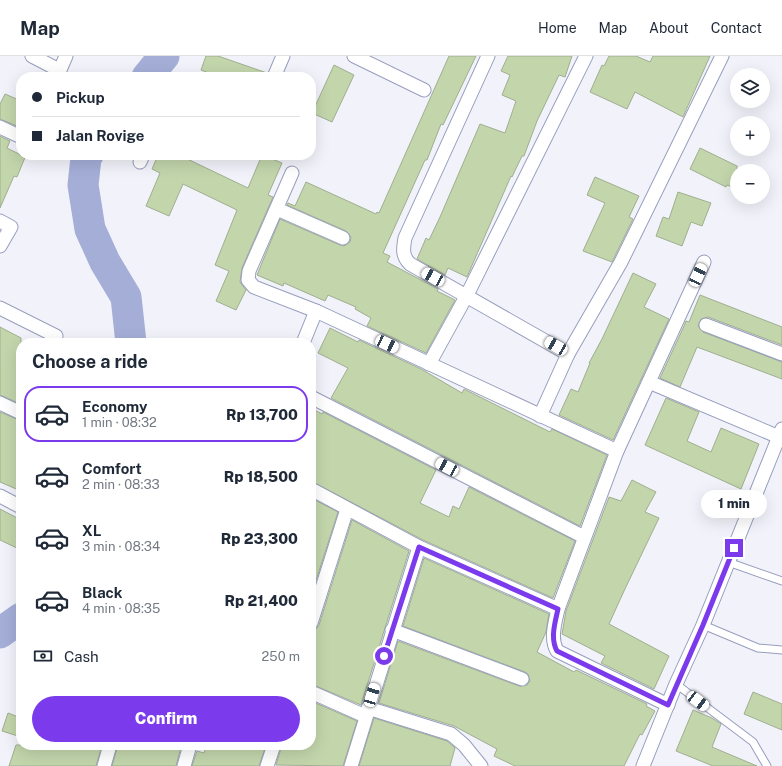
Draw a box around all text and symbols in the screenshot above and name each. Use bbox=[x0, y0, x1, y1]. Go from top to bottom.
text: Map bbox=[20, 17, 60, 39]
text: Home bbox=[538, 20, 577, 36]
text: Map bbox=[599, 20, 627, 36]
text: About bbox=[649, 20, 689, 36]
text: Contact bbox=[711, 20, 762, 36]
map controls bbox=[730, 68, 770, 204]
button: layers bbox=[730, 68, 770, 108]
text: Pickup bbox=[56, 89, 105, 106]
button: + bbox=[730, 116, 770, 156]
text: Jalan Rovige bbox=[56, 127, 144, 144]
button: − bbox=[730, 164, 770, 204]
car bbox=[687, 262, 709, 288]
car bbox=[420, 266, 446, 288]
car bbox=[374, 333, 400, 355]
car bbox=[543, 335, 569, 357]
text: Choose a ride bbox=[32, 351, 148, 372]
icon: car bbox=[34, 396, 70, 432]
text: Economy bbox=[82, 398, 147, 415]
text: Rp 13,700 bbox=[226, 406, 298, 423]
text: 1 min · 08:32 bbox=[82, 415, 157, 430]
car bbox=[434, 456, 460, 478]
icon: car bbox=[34, 458, 70, 494]
text: Comfort bbox=[82, 460, 142, 477]
text: Rp 18,500 bbox=[224, 468, 298, 485]
text: 2 min · 08:33 bbox=[82, 477, 160, 492]
callout: 1 min bbox=[701, 490, 767, 518]
text: 1 min bbox=[718, 496, 750, 511]
icon: car bbox=[34, 520, 70, 556]
text: XL bbox=[82, 522, 101, 539]
text: Rp 23,300 bbox=[221, 530, 298, 547]
text: 3 min · 08:34 bbox=[82, 539, 160, 554]
route end bbox=[725, 539, 743, 557]
icon: car bbox=[34, 582, 70, 618]
text: Black bbox=[82, 584, 122, 601]
text: Rp 21,400 bbox=[224, 592, 298, 609]
text: 4 min · 08:35 bbox=[82, 601, 160, 616]
icon: cash bbox=[32, 645, 54, 667]
route start bbox=[375, 647, 393, 665]
text: Cash bbox=[64, 648, 99, 665]
text: 250 m bbox=[262, 649, 300, 664]
car bbox=[363, 682, 381, 708]
car bbox=[685, 689, 711, 713]
button: Confirm bbox=[32, 696, 300, 742]

